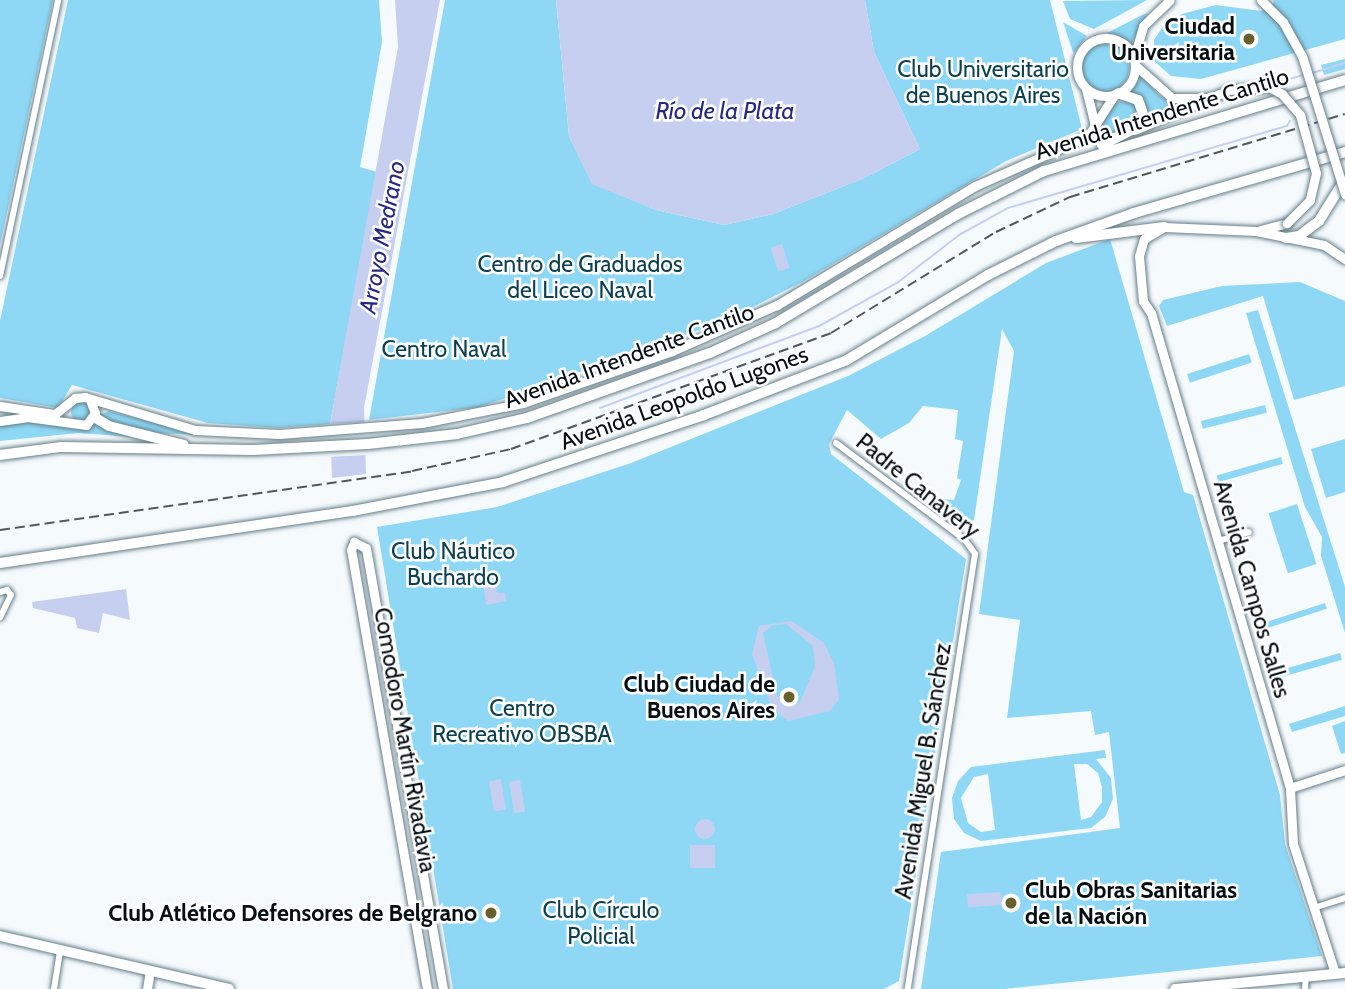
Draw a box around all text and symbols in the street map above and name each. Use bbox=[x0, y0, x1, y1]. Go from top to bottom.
place label: Ciudad Universitaria bbox=[1111, 12, 1235, 66]
marker: Ciudad Universitaria bbox=[1241, 31, 1257, 47]
park label: Club Universitario de Buenos Aires bbox=[897, 55, 1069, 109]
street label: Avenida Intendente Cantilo bbox=[1032, 62, 1292, 166]
water label: Río de la Plata bbox=[655, 97, 795, 125]
water label: Arroyo Medrano bbox=[353, 158, 411, 316]
park label: Centro de Graduados del Liceo Naval bbox=[478, 250, 682, 304]
street label: Avenida Intendente Cantilo bbox=[500, 298, 758, 414]
park label: Centro Naval bbox=[381, 335, 507, 363]
street label: Avenida Leopoldo Lugones bbox=[556, 340, 812, 456]
street label: Padre Canavery bbox=[851, 428, 985, 544]
street label: Avenida Campos Salles bbox=[1208, 477, 1296, 701]
park label: Club Náutico Buchardo bbox=[391, 537, 515, 591]
street label: Comodoro Martín Rivadavia bbox=[368, 605, 442, 875]
street label: Avenida Miguel B. Sánchez bbox=[889, 641, 957, 901]
place label: Club Ciudad de Buenos Aires bbox=[623, 670, 775, 724]
marker: Club Ciudad de Buenos Aires bbox=[781, 689, 797, 705]
park label: Centro Recreativo OBSBA bbox=[432, 694, 612, 748]
place label: Club Obras Sanitarias de la Nación bbox=[1025, 876, 1237, 930]
marker: Club Obras Sanitarias de la Nación bbox=[1003, 895, 1019, 911]
park label: Club Círculo Policial bbox=[543, 896, 659, 950]
place label: Club Atlético Defensores de Belgrano bbox=[108, 899, 477, 927]
marker: Club Atlético Defensores de Belgrano bbox=[483, 905, 499, 921]

